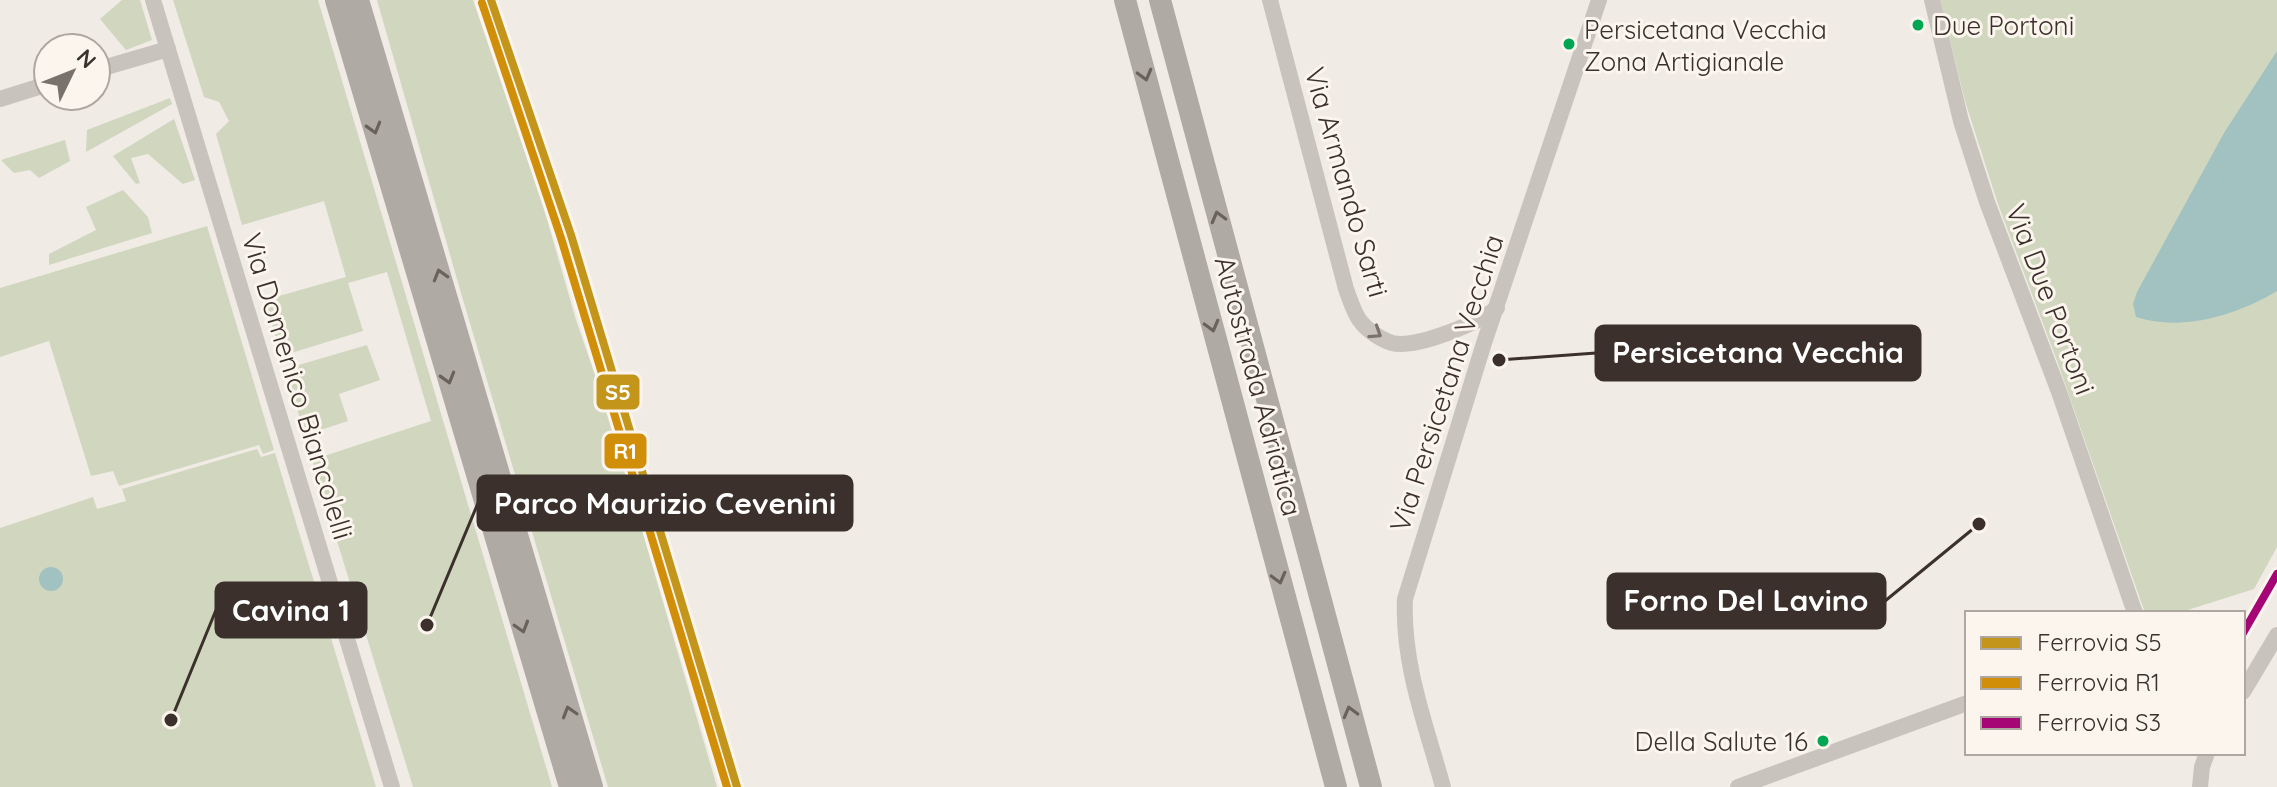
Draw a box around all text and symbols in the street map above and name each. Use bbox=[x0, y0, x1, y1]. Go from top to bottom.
place label: Due Portoni bbox=[1933, 9, 2074, 42]
place label: Persicetana Vecchia Zona Artigianale bbox=[1584, 13, 1827, 78]
marker: Due Portoni bbox=[1910, 17, 1926, 33]
north arrow bbox=[32, 32, 112, 112]
marker: Persicetana Vecchia Zona Artigianale bbox=[1561, 36, 1577, 52]
text: N bbox=[71, 43, 102, 74]
street label: Via Armando Sarti bbox=[1297, 63, 1397, 301]
one-way arrow bbox=[1135, 68, 1152, 82]
one-way arrow bbox=[365, 121, 381, 135]
street label: Via Due Portoni bbox=[1999, 199, 2103, 399]
one-way arrow bbox=[1211, 211, 1228, 224]
street label: Via Domenico Biancolelli bbox=[235, 228, 361, 544]
street label: Via Persicetana Vecchia bbox=[1381, 230, 1511, 536]
street label: Autostrada Adriatica bbox=[1207, 252, 1311, 520]
one-way arrow bbox=[433, 269, 449, 282]
one-way arrow bbox=[1203, 319, 1219, 333]
one-way arrow bbox=[1367, 323, 1382, 338]
callout: Persicetana Vecchia bbox=[1596, 326, 1920, 380]
text: Persicetana Vecchia bbox=[1612, 333, 1904, 371]
one-way arrow bbox=[439, 370, 455, 384]
line badge: S5 bbox=[595, 373, 641, 411]
text: S5 bbox=[605, 378, 631, 406]
line badge: R1 bbox=[603, 432, 648, 470]
text: R1 bbox=[613, 437, 637, 465]
callout: Parco Maurizio Cevenini bbox=[478, 476, 852, 530]
text: Parco Maurizio Cevenini bbox=[494, 484, 836, 522]
one-way arrow bbox=[1270, 570, 1287, 584]
callout: Forno Del Lavino bbox=[1608, 574, 1885, 628]
text: Forno Del Lavino bbox=[1624, 581, 1868, 619]
callout: Cavina 1 bbox=[216, 583, 366, 637]
text: Cavina 1 bbox=[232, 591, 350, 629]
legend bbox=[1965, 611, 2245, 755]
one-way arrow bbox=[513, 620, 529, 633]
text: Ferrovia S5 bbox=[2037, 627, 2162, 657]
text: Ferrovia R1 bbox=[2037, 667, 2160, 697]
one-way arrow bbox=[1343, 705, 1360, 719]
one-way arrow bbox=[562, 706, 578, 720]
text: Ferrovia S3 bbox=[2037, 707, 2161, 737]
place label: Della Salute 16 bbox=[1635, 725, 1808, 758]
marker: Della Salute 16 bbox=[1815, 733, 1831, 749]

